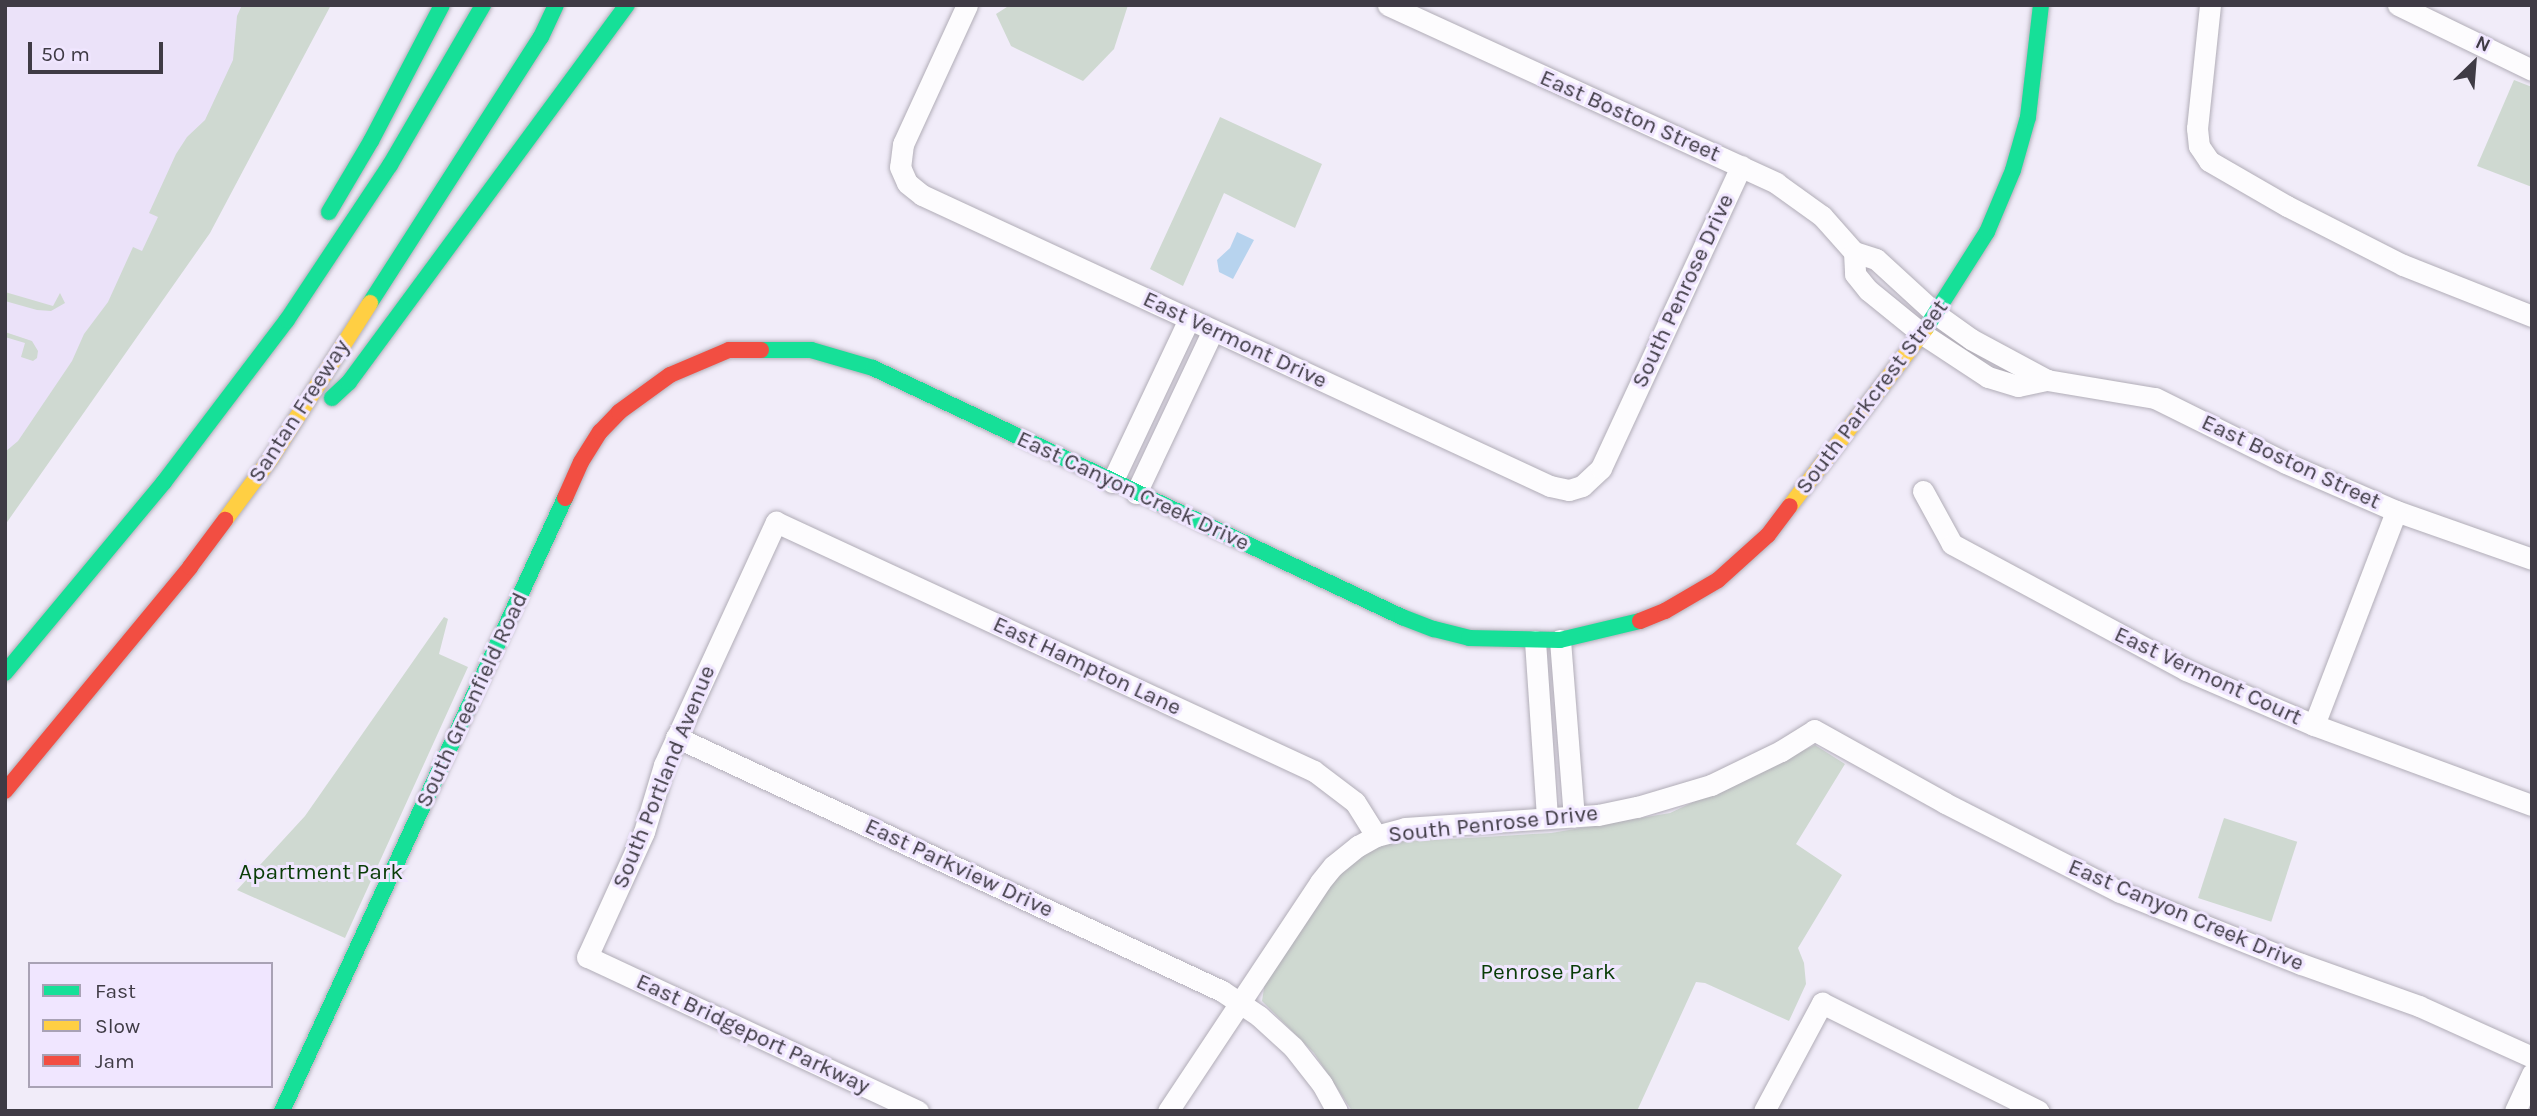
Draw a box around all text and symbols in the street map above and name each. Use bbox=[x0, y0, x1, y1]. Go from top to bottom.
scale bar bbox=[32, 28, 166, 72]
north arrow bbox=[2439, 28, 2509, 98]
text: N bbox=[2472, 31, 2494, 57]
text: 50 m bbox=[41, 42, 90, 66]
street label: East Boston Street bbox=[1536, 64, 1724, 168]
street label: South Penrose Drive bbox=[1626, 190, 1740, 392]
street label: East Vermont Drive bbox=[1139, 285, 1331, 395]
street label: South Parkcrest Street bbox=[1790, 294, 1954, 500]
street label: Santan Freeway bbox=[242, 334, 356, 488]
street label: East Boston Street bbox=[2197, 408, 2385, 516]
street label: East Canyon Creek Drive bbox=[1012, 425, 1254, 557]
street label: South Greenfield Road bbox=[410, 588, 534, 812]
street label: East Hampton Lane bbox=[989, 610, 1185, 722]
street label: East Vermont Court bbox=[2110, 620, 2306, 732]
street label: South Portland Avenue bbox=[607, 661, 721, 893]
street label: South Penrose Drive bbox=[1387, 799, 1599, 849]
street label: East Parkview Drive bbox=[860, 812, 1058, 924]
street label: East Canyon Creek Drive bbox=[2064, 853, 2308, 977]
park label: Apartment Park bbox=[239, 858, 403, 886]
park label: Penrose Park bbox=[1480, 958, 1616, 986]
legend bbox=[28, 962, 273, 1088]
street label: East Bridgeport Parkway bbox=[632, 968, 874, 1100]
text: Fast bbox=[95, 979, 136, 1003]
text: Slow bbox=[95, 1014, 140, 1038]
text: Jam bbox=[95, 1049, 135, 1073]

